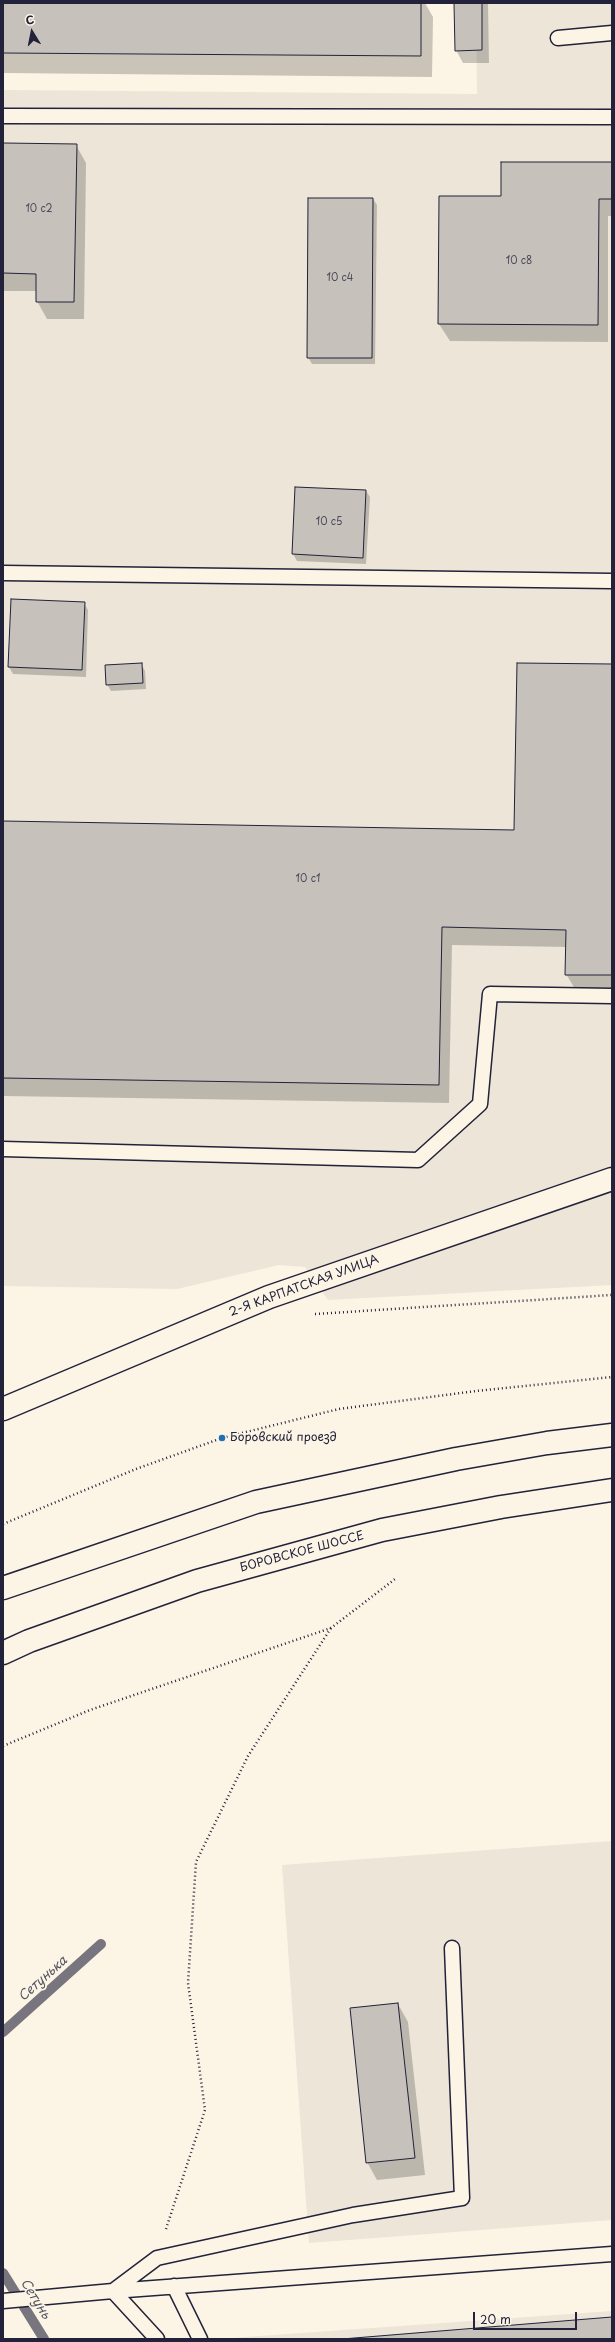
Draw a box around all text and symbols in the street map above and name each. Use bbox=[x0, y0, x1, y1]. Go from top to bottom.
text: С bbox=[24, 11, 35, 29]
north arrow bbox=[12, 12, 52, 52]
house number: 10 с2 bbox=[25, 203, 53, 215]
house number: 10 с8 bbox=[506, 255, 532, 267]
house number: 10 с4 bbox=[327, 272, 353, 284]
house number: 10 с5 bbox=[316, 516, 342, 528]
house number: 10 с1 bbox=[296, 873, 320, 885]
street label: 2-Я КАРПАТСКАЯ УЛИЦА bbox=[227, 1252, 381, 1320]
place label: Боровский проезд bbox=[230, 1431, 337, 1445]
marker: Боровский проезд bbox=[217, 1433, 227, 1443]
street label: БОРОВСКОЕ ШОССЕ bbox=[239, 1529, 365, 1575]
water label: Сетунька bbox=[15, 1953, 71, 2005]
water label: Сетунь bbox=[17, 2276, 53, 2322]
scale bar bbox=[475, 2304, 579, 2330]
text: 20 m bbox=[480, 2310, 511, 2328]

